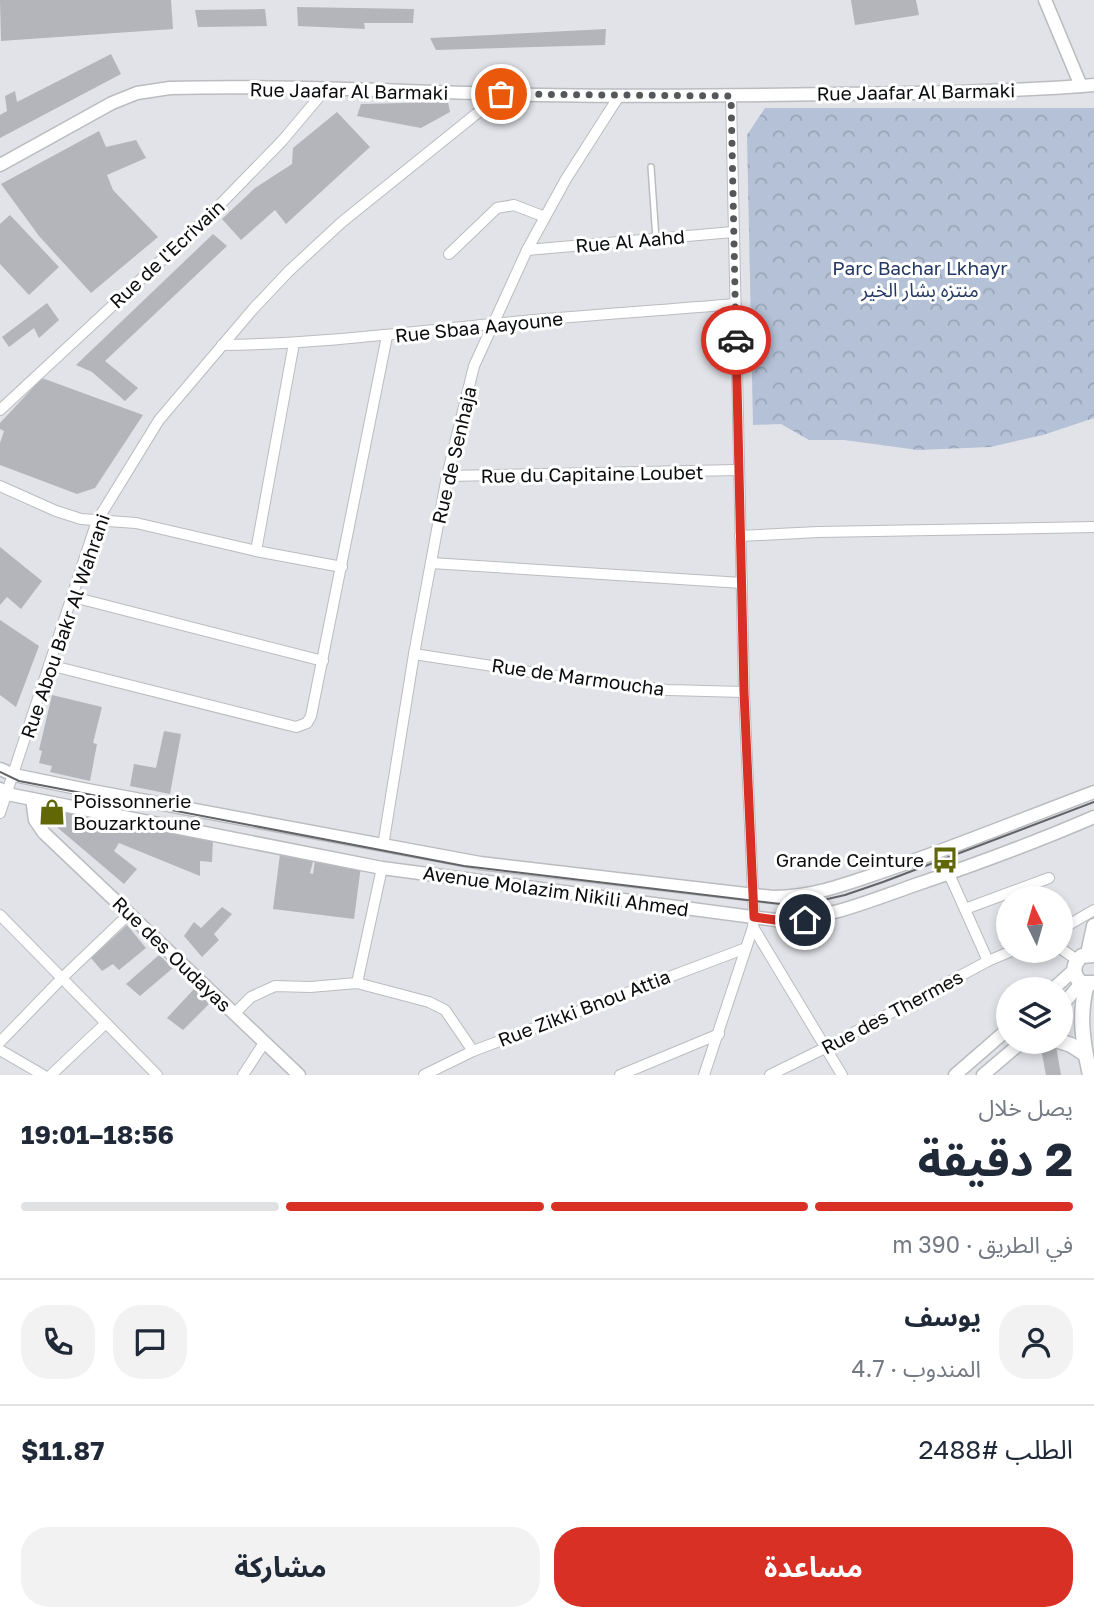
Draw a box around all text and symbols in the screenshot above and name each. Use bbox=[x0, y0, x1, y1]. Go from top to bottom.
pin bbox=[471, 64, 531, 124]
icon: bag bbox=[482, 75, 520, 113]
street label: Rue Jaafar Al Barmaki bbox=[249, 77, 449, 104]
street label: Rue Jaafar Al Barmaki bbox=[816, 78, 1016, 105]
street label: Rue de l'Ecrivain bbox=[104, 195, 229, 313]
street label: Rue Al Aahd bbox=[574, 224, 686, 257]
park label: Parc Bachar Lkhayr منتزه بشار الخير bbox=[832, 256, 1008, 302]
courier bbox=[701, 305, 771, 375]
street label: Rue Sbaa Aayoune bbox=[394, 306, 564, 347]
icon: car bbox=[717, 321, 755, 359]
street label: Rue de Senhaja bbox=[427, 384, 481, 526]
street label: Rue du Capitaine Loubet bbox=[480, 460, 704, 487]
street label: Rue Abou Bakr Al Wahrani bbox=[15, 510, 114, 741]
street label: Rue de Marmoucha bbox=[490, 653, 666, 700]
place label: Poissonnerie Bouzarktoune bbox=[73, 789, 201, 834]
shop icon: Poissonnerie Bouzarktoune bbox=[37, 797, 67, 827]
bus stop icon: Grande Ceinture bbox=[930, 845, 960, 875]
place label: Grande Ceinture bbox=[776, 848, 924, 871]
street label: Avenue Molazim Nikili Ahmed bbox=[422, 860, 690, 921]
north arrow bbox=[996, 886, 1073, 962]
map controls bbox=[996, 886, 1073, 1054]
pin bbox=[775, 890, 835, 950]
street label: Rue des Oudayas bbox=[108, 891, 236, 1016]
icon: home bbox=[786, 901, 824, 939]
street label: Rue Zikki Bnou Attia bbox=[495, 964, 673, 1051]
street label: Rue des Thermes bbox=[817, 965, 967, 1059]
button: layers bbox=[996, 977, 1073, 1054]
text: يصل خلال bbox=[978, 1093, 1073, 1121]
text: 18:56–19:01 bbox=[21, 1119, 174, 1150]
text: 2 دقيقة bbox=[918, 1131, 1073, 1186]
text: في الطريق · 390 m bbox=[892, 1230, 1073, 1258]
text: يوسف bbox=[904, 1301, 981, 1332]
button: phone bbox=[21, 1305, 95, 1379]
button: chat bbox=[113, 1305, 187, 1379]
button: person bbox=[999, 1305, 1073, 1379]
text: المندوب · 4.7 bbox=[851, 1354, 981, 1382]
text: الطلب #2488 bbox=[919, 1434, 1073, 1465]
text: $11.87 bbox=[21, 1435, 104, 1466]
button: مشاركة bbox=[21, 1527, 540, 1607]
button: مساعدة bbox=[554, 1527, 1073, 1607]

